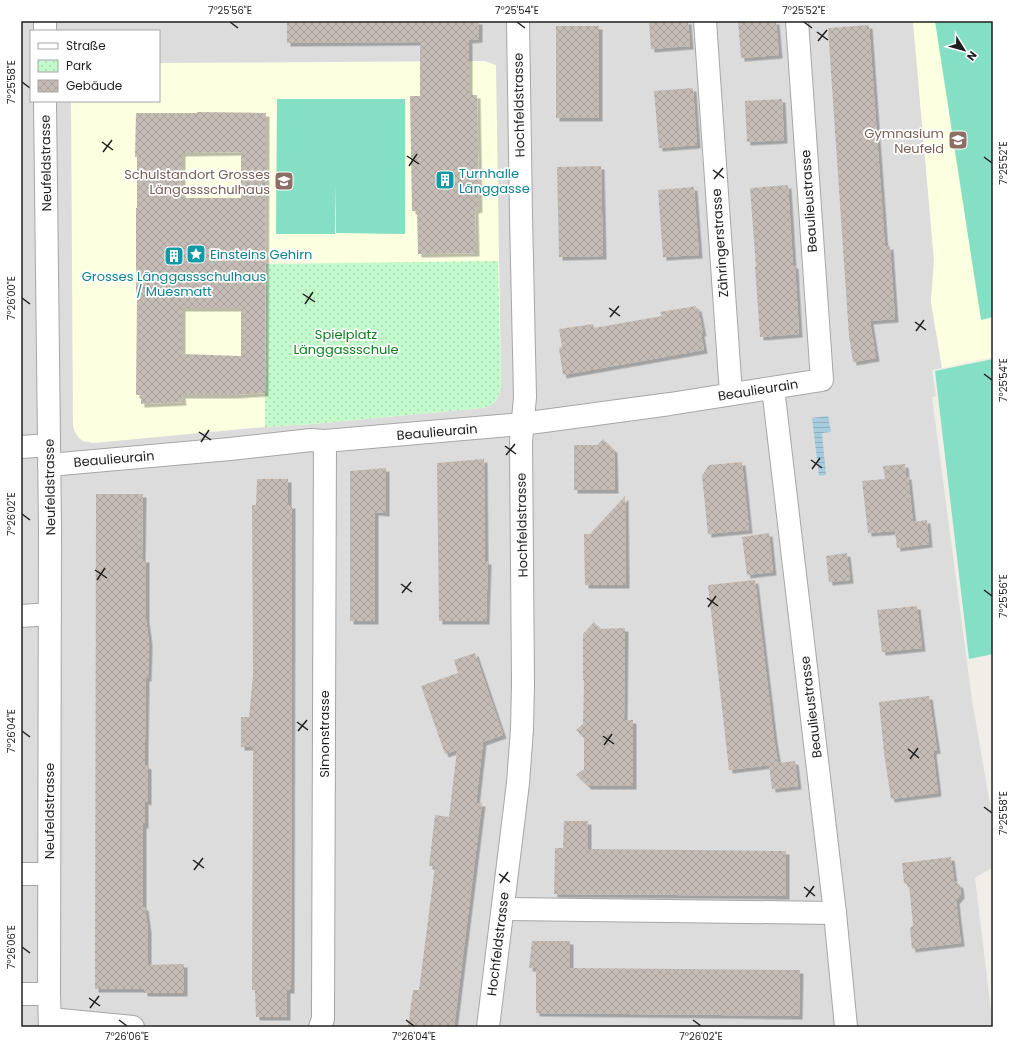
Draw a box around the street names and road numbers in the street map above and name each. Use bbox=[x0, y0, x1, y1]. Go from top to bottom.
street label: Hochfeldstrasse bbox=[509, 53, 529, 157]
street label: Neufeldstrasse bbox=[36, 115, 56, 211]
street label: Beaulieustrasse bbox=[796, 149, 822, 253]
street label: Zähringerstrasse bbox=[707, 188, 733, 298]
street label: Beaulieurain bbox=[716, 374, 800, 406]
street label: Beaulieurain bbox=[396, 419, 478, 445]
street label: Neufeldstrasse bbox=[40, 439, 60, 535]
street label: Beaulieurain bbox=[73, 446, 155, 472]
street label: Hochfeldstrasse bbox=[512, 473, 532, 577]
street label: Beaulieustrasse bbox=[795, 655, 827, 759]
street label: Simonstrasse bbox=[315, 690, 334, 778]
street label: Neufeldstrasse bbox=[40, 763, 59, 859]
street label: Hochfeldstrasse bbox=[482, 891, 514, 997]

